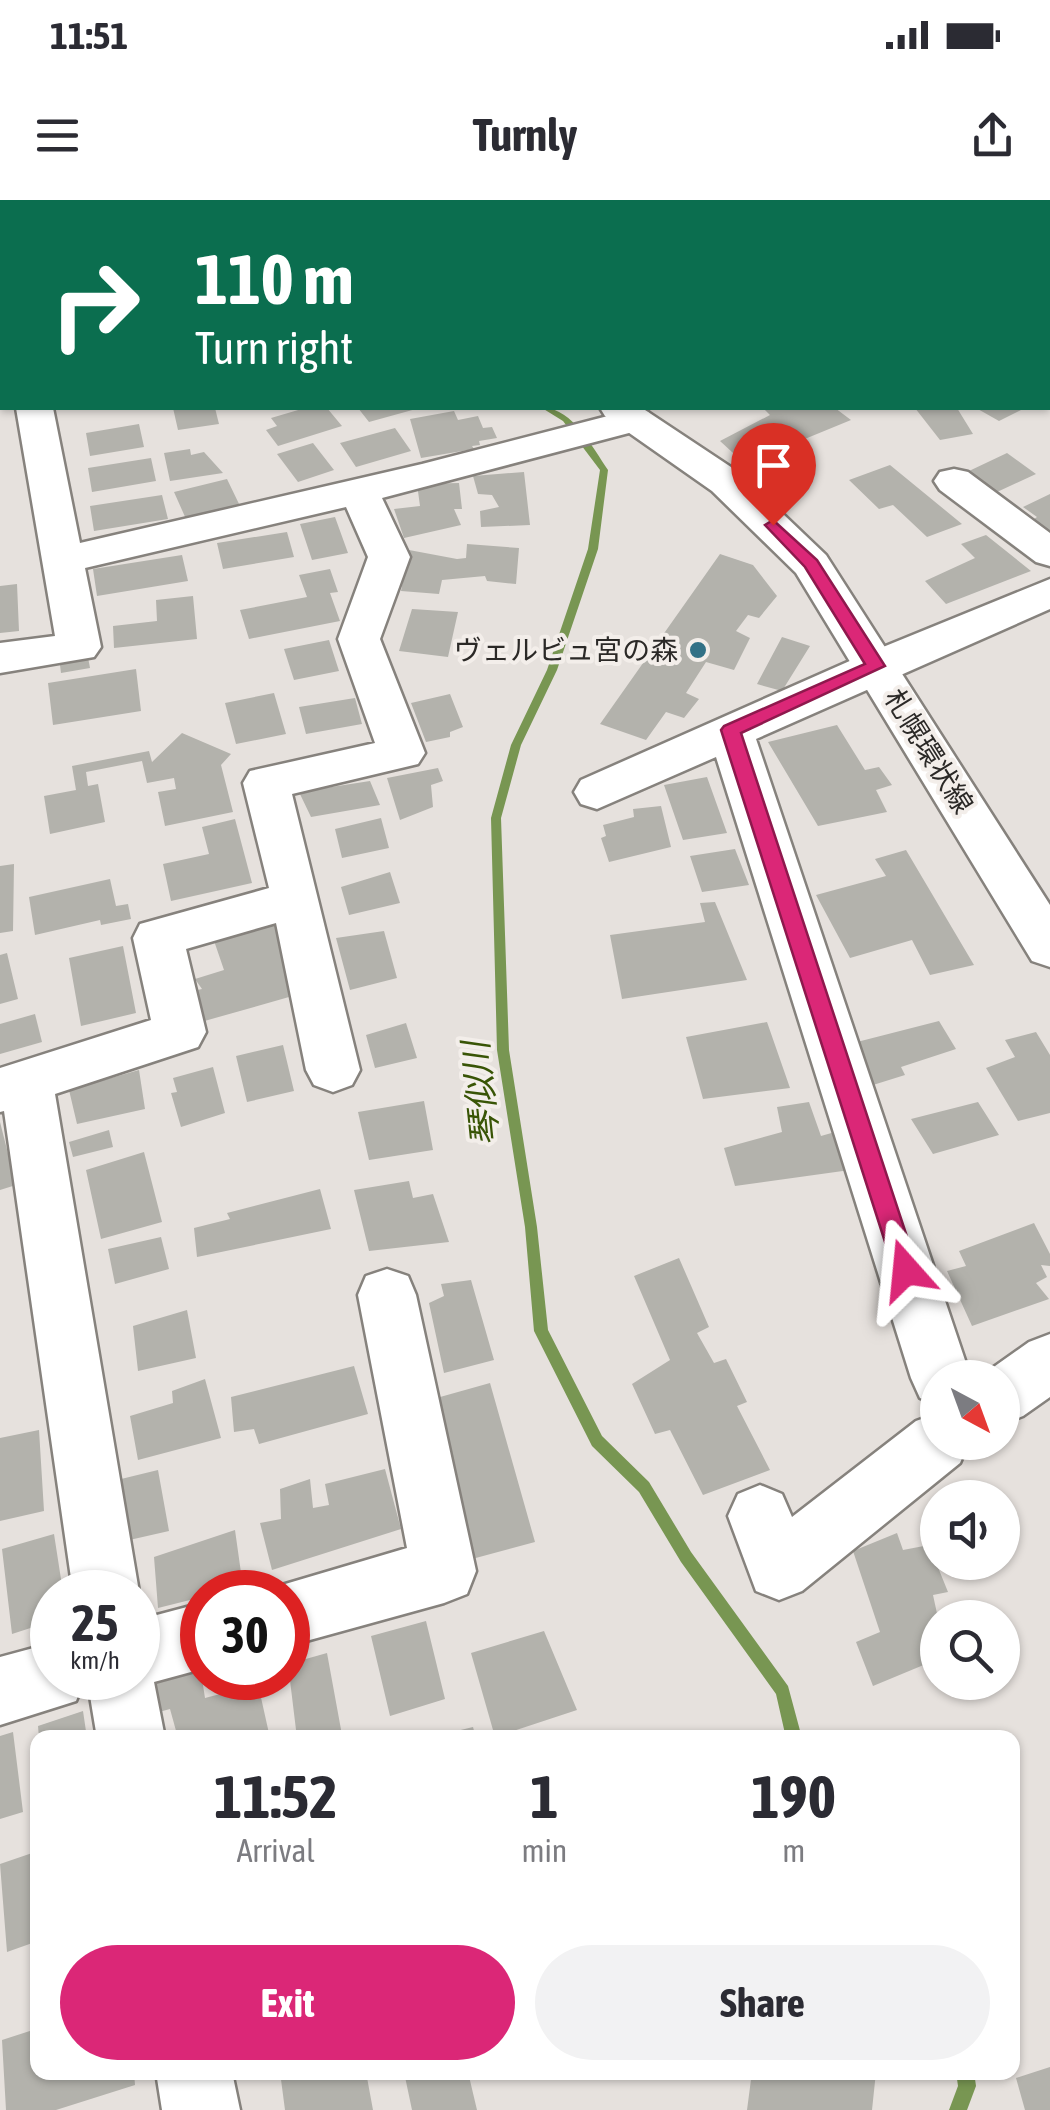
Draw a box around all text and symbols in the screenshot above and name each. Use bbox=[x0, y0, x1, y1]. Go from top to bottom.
text: 11:51 bbox=[50, 14, 128, 57]
icon: menu bbox=[30, 108, 85, 163]
icon: share bbox=[965, 108, 1020, 163]
text: Turnly bbox=[473, 109, 577, 161]
text: 110 m bbox=[195, 239, 354, 319]
icon: right bbox=[30, 240, 160, 370]
text: Turn right bbox=[195, 322, 353, 374]
pin bbox=[731, 423, 816, 526]
icon: arrive bbox=[746, 438, 801, 493]
place label: ヴェルビュ宮の森 bbox=[454, 634, 678, 666]
marker: ヴェルビュ宮の森 bbox=[687, 639, 709, 661]
street label: 札幌環状線 bbox=[878, 683, 980, 819]
water label: 琴似川 bbox=[454, 1036, 505, 1148]
position arrow bbox=[854, 1218, 958, 1322]
north arrow bbox=[920, 1360, 1020, 1460]
map controls bbox=[920, 1360, 1020, 1700]
button: sound bbox=[920, 1480, 1020, 1580]
speed limit sign: 30 bbox=[180, 1570, 310, 1700]
text: 25 bbox=[71, 1594, 118, 1652]
button: search bbox=[920, 1600, 1020, 1700]
text: km/h bbox=[70, 1646, 120, 1674]
text: 11:52 bbox=[214, 1762, 337, 1831]
text: 1 bbox=[530, 1762, 559, 1831]
text: 190 bbox=[751, 1762, 836, 1831]
text: Arrival bbox=[237, 1832, 315, 1869]
text: min bbox=[521, 1832, 567, 1869]
text: m bbox=[782, 1832, 805, 1869]
button: Exit bbox=[60, 1945, 515, 2060]
button: Share bbox=[535, 1945, 990, 2060]

